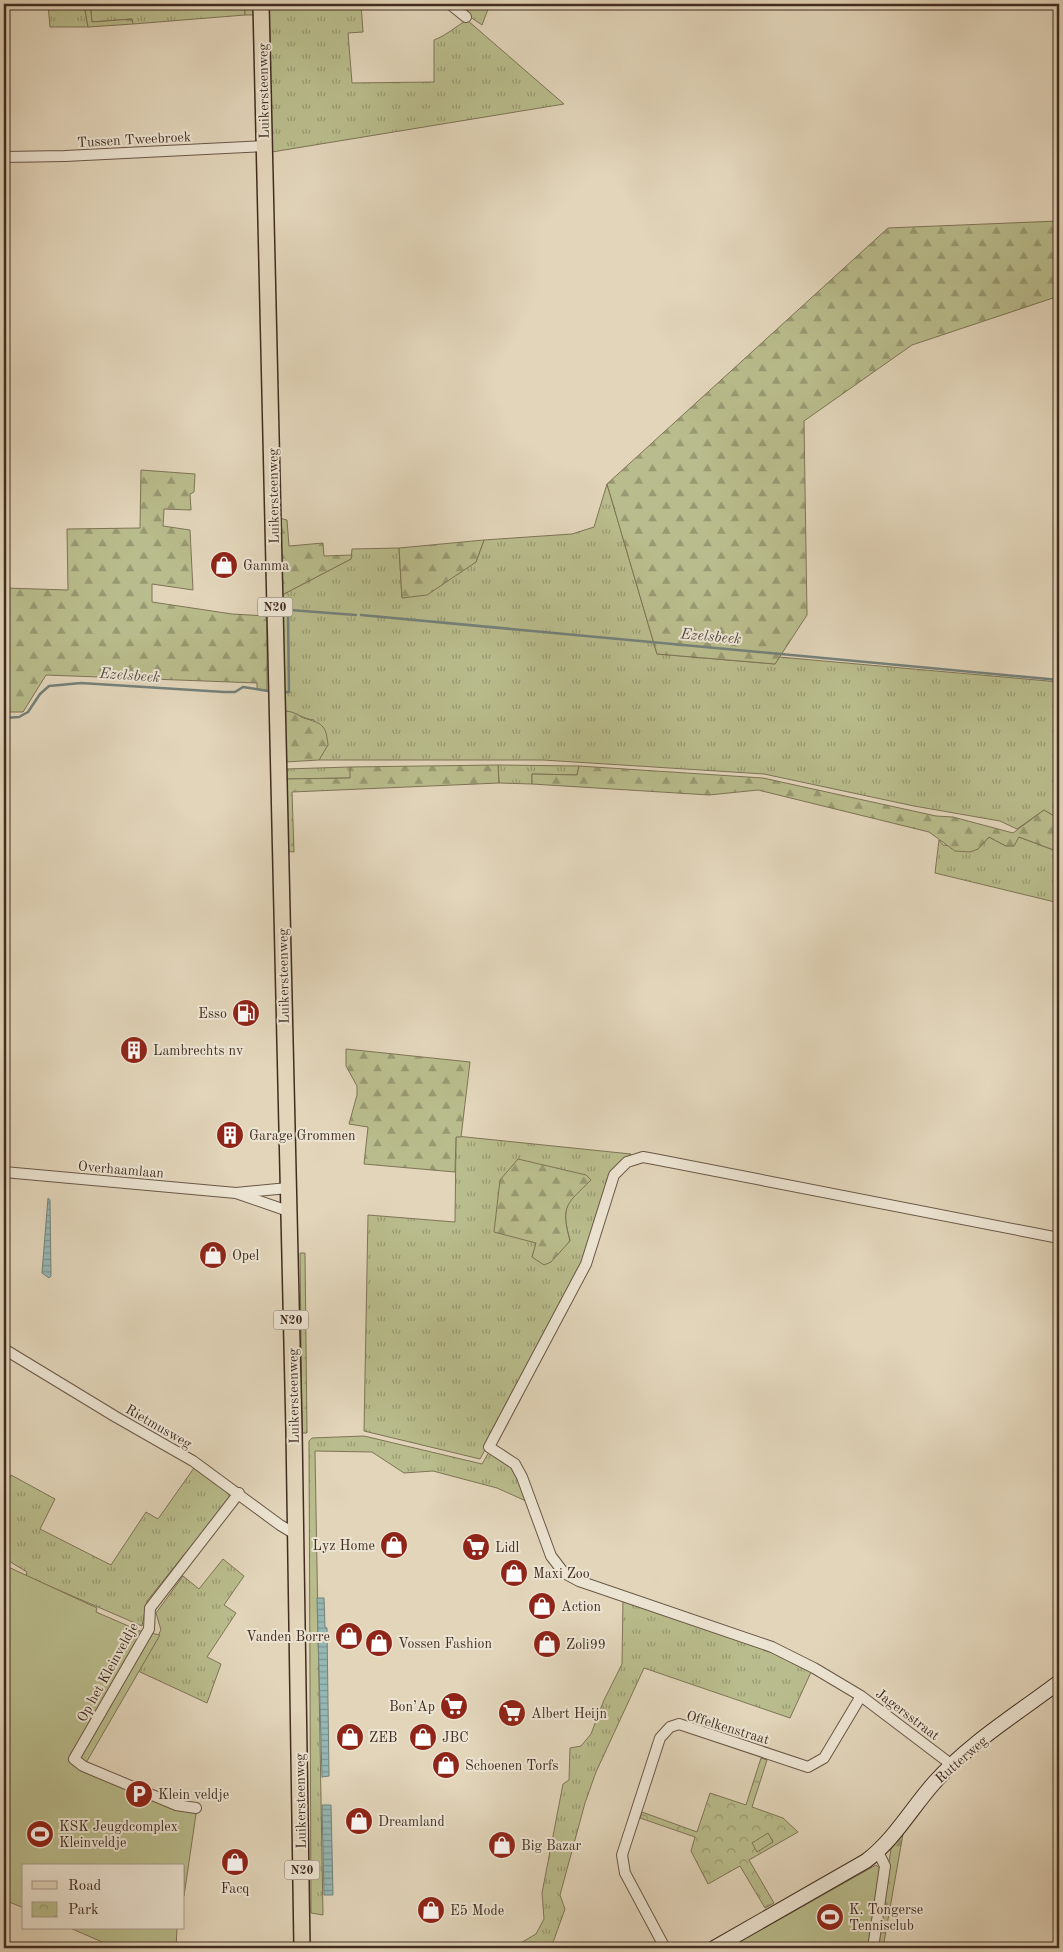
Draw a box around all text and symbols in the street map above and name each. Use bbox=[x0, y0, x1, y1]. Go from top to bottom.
street label: Luikersteenweg bbox=[256, 43, 272, 139]
street label: Tussen Tweebroek bbox=[77, 130, 191, 150]
street label: Luikersteenweg bbox=[266, 448, 282, 544]
shop icon: Gamma bbox=[209, 550, 239, 580]
place label: Gamma bbox=[243, 559, 289, 573]
road number: N20 bbox=[258, 598, 292, 616]
water label: Ezelsbeek bbox=[679, 627, 742, 648]
water label: Ezelsbeek bbox=[98, 667, 161, 686]
street label: Luikersteenweg bbox=[276, 928, 292, 1024]
fuel station icon: Esso bbox=[231, 998, 261, 1028]
place label: Esso bbox=[198, 1007, 227, 1021]
building icon: Lambrechts nv bbox=[119, 1035, 149, 1065]
place label: Lambrechts nv bbox=[153, 1044, 244, 1058]
building icon: Garage Grommen bbox=[215, 1120, 245, 1150]
place label: Garage Grommen bbox=[249, 1129, 356, 1143]
street label: Overhaamlaan bbox=[77, 1159, 165, 1181]
shop icon: Opel bbox=[198, 1240, 228, 1270]
place label: Opel bbox=[232, 1249, 259, 1263]
road number: N20 bbox=[274, 1310, 308, 1330]
street label: Luikersteenweg bbox=[286, 1348, 302, 1444]
street label: Rietmusweg bbox=[123, 1402, 194, 1452]
shop icon: Lyz Home bbox=[379, 1530, 409, 1560]
supermarket icon: Lidl bbox=[461, 1532, 491, 1562]
place label: Lyz Home bbox=[313, 1539, 375, 1553]
place label: Lidl bbox=[495, 1541, 519, 1555]
shop icon: Maxi Zoo bbox=[499, 1558, 529, 1588]
place label: Maxi Zoo bbox=[533, 1567, 590, 1581]
shop icon: Action bbox=[527, 1591, 557, 1621]
place label: Action bbox=[561, 1600, 601, 1614]
street label: Op het Kleinveldje bbox=[75, 1620, 141, 1725]
shop icon: Vanden Borre bbox=[334, 1621, 364, 1651]
shop icon: Vossen Fashion bbox=[364, 1628, 394, 1658]
shop icon: Zoli99 bbox=[532, 1629, 562, 1659]
place label: Vanden Borre bbox=[246, 1630, 330, 1644]
place label: Vossen Fashion bbox=[398, 1637, 492, 1651]
place label: Zoli99 bbox=[566, 1638, 606, 1652]
street label: Jagersstraat bbox=[873, 1686, 942, 1743]
supermarket icon: Bon’Ap bbox=[439, 1691, 469, 1721]
supermarket icon: Albert Heijn bbox=[497, 1698, 527, 1728]
place label: Bon’Ap bbox=[389, 1700, 435, 1714]
place label: Albert Heijn bbox=[531, 1707, 607, 1721]
street label: Offelkenstraat bbox=[685, 1709, 771, 1747]
shop icon: ZEB bbox=[335, 1722, 365, 1752]
shop icon: JBC bbox=[408, 1722, 438, 1752]
place label: ZEB bbox=[369, 1731, 397, 1745]
place label: JBC bbox=[442, 1731, 469, 1745]
street label: Rutterweg bbox=[933, 1733, 991, 1786]
shop icon: Schoenen Torfs bbox=[431, 1750, 461, 1780]
street label: Luikersteenweg bbox=[293, 1753, 309, 1849]
place label: Schoenen Torfs bbox=[465, 1759, 559, 1773]
parking icon: Klein veldje bbox=[124, 1779, 154, 1809]
place label: Klein veldje bbox=[158, 1788, 229, 1802]
shop icon: Dreamland bbox=[344, 1806, 374, 1836]
place label: Dreamland bbox=[378, 1815, 445, 1829]
sports icon: KSK Jeugdcomplex Kleinveldje bbox=[25, 1819, 55, 1849]
place label: KSK Jeugdcomplex Kleinveldje bbox=[59, 1820, 178, 1850]
shop icon: Big Bazar bbox=[487, 1830, 517, 1860]
place label: Big Bazar bbox=[521, 1839, 582, 1853]
shop icon: Facq bbox=[220, 1847, 250, 1877]
road number: N20 bbox=[284, 1860, 320, 1880]
legend bbox=[22, 1864, 185, 1930]
text: Road bbox=[68, 1879, 102, 1894]
place label: Facq bbox=[221, 1882, 249, 1896]
shop icon: E5 Mode bbox=[416, 1895, 446, 1925]
sports icon: K. Tongerse Tennisclub bbox=[815, 1902, 845, 1932]
text: Park bbox=[68, 1903, 99, 1918]
place label: K. Tongerse Tennisclub bbox=[849, 1903, 923, 1933]
place label: E5 Mode bbox=[450, 1904, 504, 1918]

